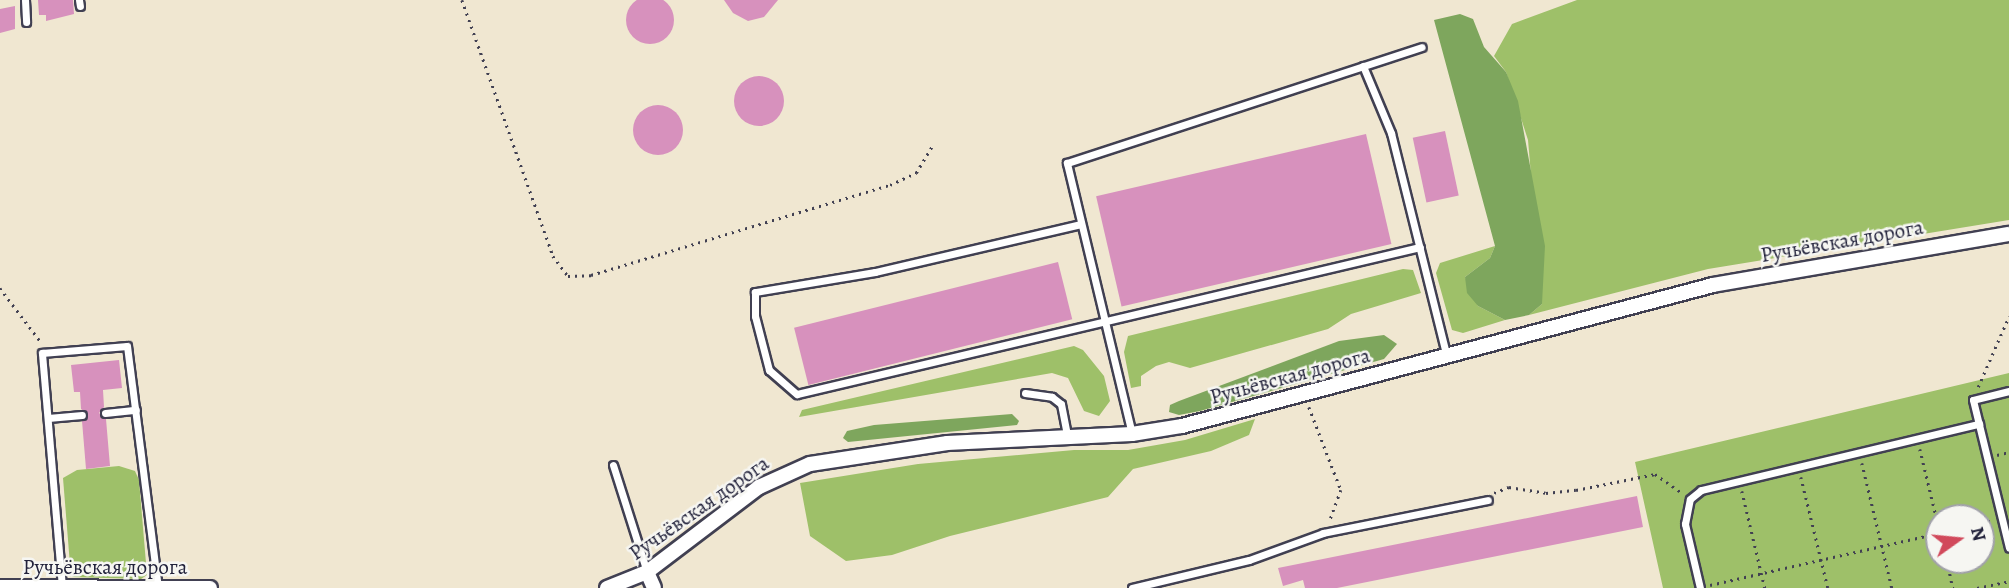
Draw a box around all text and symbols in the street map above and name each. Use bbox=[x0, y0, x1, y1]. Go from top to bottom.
street label: Ручьёвская дорога bbox=[1759, 214, 1925, 268]
street label: Ручьёвская дорога bbox=[1207, 343, 1373, 409]
street label: Ручьёвская дорога bbox=[624, 450, 774, 566]
north arrow bbox=[1925, 504, 1995, 574]
text: N bbox=[1964, 524, 1993, 544]
street label: Ручьёвская дорога bbox=[23, 554, 187, 580]

